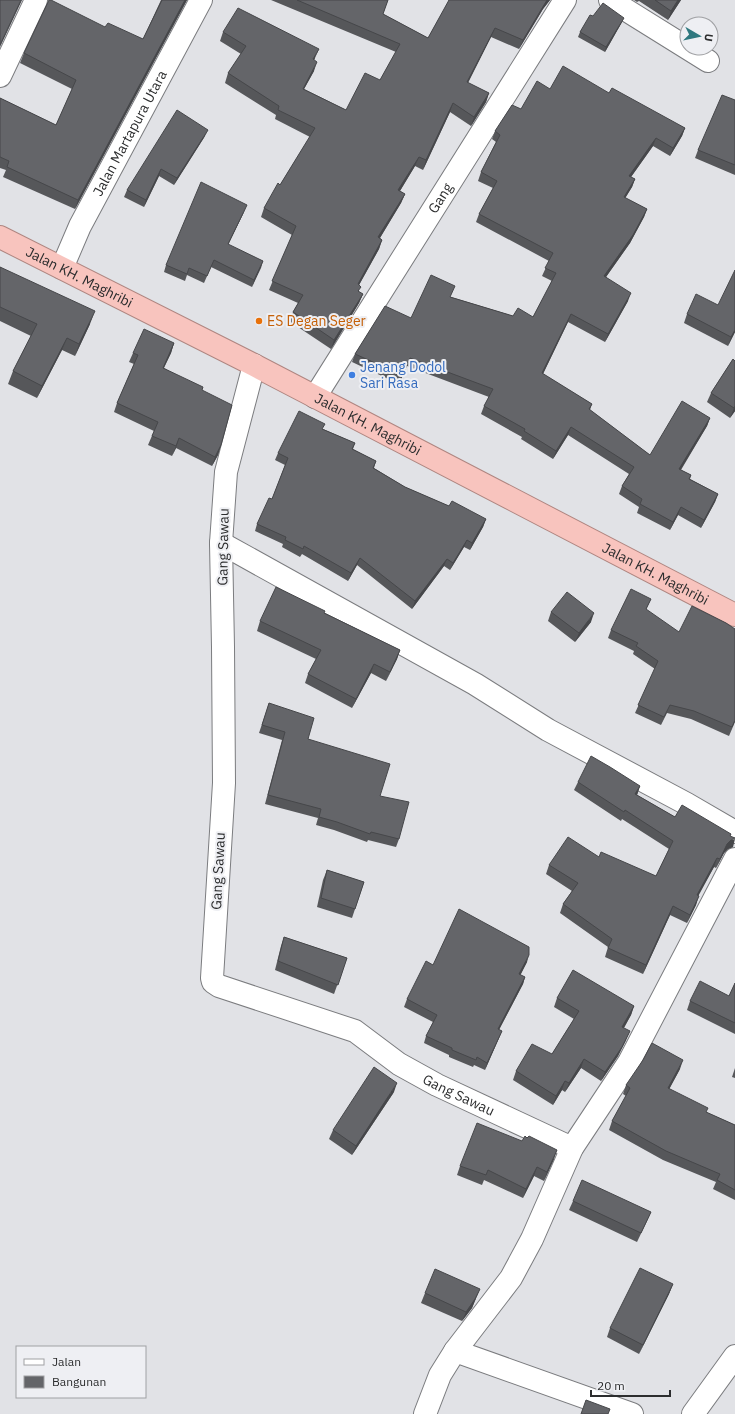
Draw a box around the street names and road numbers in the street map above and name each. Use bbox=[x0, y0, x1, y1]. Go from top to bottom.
street label: Jalan Martapura Utara bbox=[89, 67, 171, 199]
street label: Gang bbox=[424, 179, 457, 217]
street label: Jalan KH. Maghribi bbox=[23, 243, 136, 312]
street label: Jalan KH. Maghribi bbox=[312, 389, 424, 459]
street label: Gang Sawau bbox=[213, 508, 233, 586]
street label: Jalan KH. Maghribi bbox=[599, 539, 712, 609]
street label: Gang Sawau bbox=[207, 832, 229, 910]
street label: Gang Sawau bbox=[420, 1070, 498, 1120]

